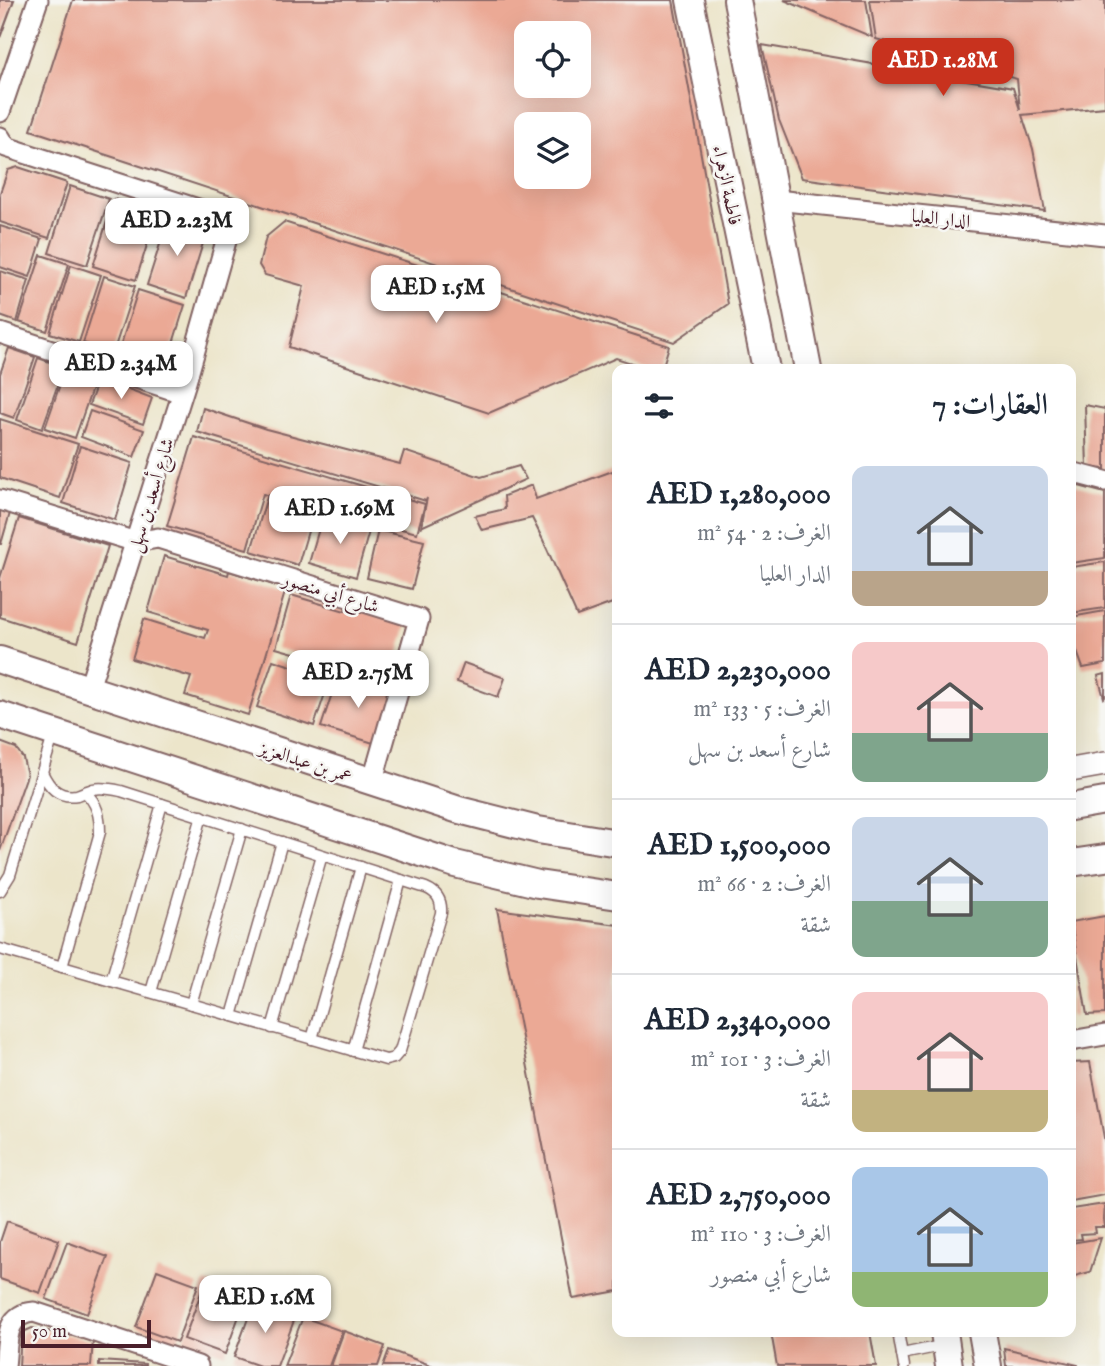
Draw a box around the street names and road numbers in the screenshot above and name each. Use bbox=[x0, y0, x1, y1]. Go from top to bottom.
street label: فاطمة الزهراء bbox=[706, 143, 746, 228]
street label: الدار العليا bbox=[910, 205, 971, 235]
street label: شارع أسعد بن سهل bbox=[121, 435, 183, 556]
street label: شارع أبي منصور bbox=[277, 565, 382, 622]
street label: عمر بن عبدالعزيز bbox=[254, 736, 355, 789]

